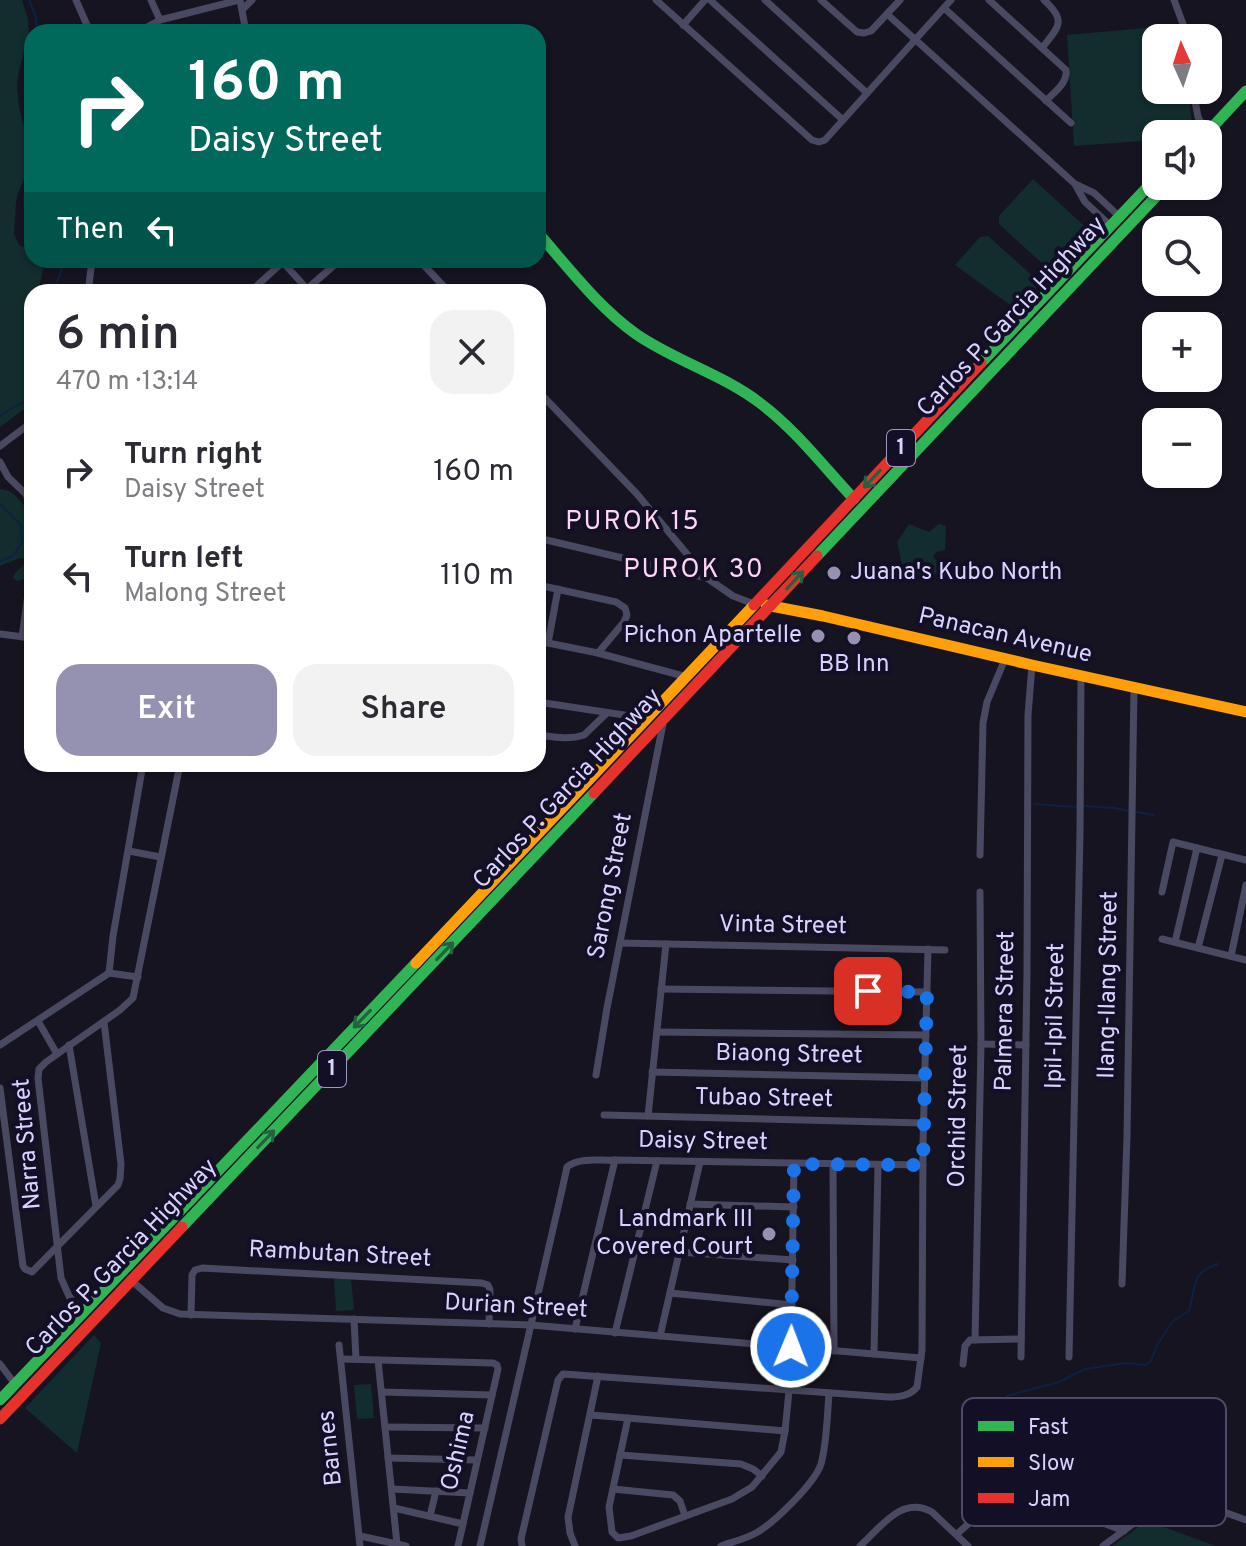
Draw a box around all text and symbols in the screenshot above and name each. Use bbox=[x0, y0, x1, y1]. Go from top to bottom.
north arrow bbox=[1142, 24, 1222, 104]
map controls bbox=[1142, 24, 1222, 488]
text: 160 m bbox=[188, 50, 345, 120]
icon: right bbox=[56, 56, 160, 160]
text: Daisy Street bbox=[188, 119, 383, 165]
button: sound bbox=[1142, 120, 1222, 200]
icon: left bbox=[140, 208, 184, 252]
street label: Carlos P. Garcia Highway bbox=[911, 210, 1113, 424]
text: Then bbox=[56, 212, 124, 249]
button: search bbox=[1142, 216, 1222, 296]
text: 6 min bbox=[56, 306, 180, 366]
button: close bbox=[430, 310, 514, 394]
button: + bbox=[1142, 312, 1222, 392]
text: 470 m · 13:14 bbox=[56, 366, 198, 399]
button: − bbox=[1142, 408, 1222, 488]
road number: 1 bbox=[887, 430, 915, 466]
text: Turn right bbox=[124, 437, 262, 474]
icon: right bbox=[56, 450, 100, 494]
text: 160 m bbox=[433, 454, 514, 491]
one-way arrow bbox=[863, 469, 882, 489]
text: Daisy Street bbox=[124, 474, 265, 507]
district label: PUROK 15 bbox=[565, 506, 701, 539]
text: Turn left bbox=[124, 541, 244, 578]
icon: left bbox=[56, 554, 100, 598]
district label: PUROK 30 bbox=[623, 554, 765, 587]
text: 110 m bbox=[440, 558, 514, 595]
place label: Juana's Kubo North bbox=[850, 558, 1062, 588]
marker: Juana's Kubo North bbox=[825, 564, 843, 582]
one-way arrow bbox=[785, 570, 804, 590]
text: Malong Street bbox=[124, 578, 286, 611]
street label: Panacan Avenue bbox=[915, 601, 1095, 671]
place label: Pichon Apartelle bbox=[623, 621, 802, 651]
marker: Pichon Apartelle bbox=[809, 627, 827, 645]
marker: BB Inn bbox=[845, 629, 863, 647]
place label: BB Inn bbox=[818, 650, 890, 680]
button: Exit bbox=[56, 664, 277, 756]
button: Share bbox=[293, 664, 514, 756]
street label: Carlos P. Garcia Highway bbox=[467, 682, 669, 896]
street label: Sarong Street bbox=[582, 810, 640, 962]
street label: Ilang-Ilang Street bbox=[1092, 891, 1126, 1079]
street label: Vinta Street bbox=[719, 910, 847, 942]
street label: Palmera Street bbox=[990, 930, 1022, 1092]
one-way arrow bbox=[435, 942, 454, 961]
street label: Ipil-Ipil Street bbox=[1040, 943, 1072, 1089]
pin bbox=[834, 957, 902, 1025]
icon: arrive bbox=[846, 969, 890, 1013]
one-way arrow bbox=[353, 1009, 372, 1028]
street label: Biaong Street bbox=[715, 1039, 863, 1071]
street label: Orchid Street bbox=[943, 1044, 975, 1188]
road number: 1 bbox=[318, 1051, 346, 1087]
street label: Narra Street bbox=[7, 1077, 49, 1211]
street label: Tubao Street bbox=[695, 1083, 833, 1115]
street label: Daisy Street bbox=[638, 1126, 768, 1158]
one-way arrow bbox=[256, 1129, 275, 1149]
street label: Carlos P. Garcia Highway bbox=[20, 1153, 224, 1363]
place label: Landmark III Covered Court bbox=[596, 1205, 753, 1263]
marker: Landmark III Covered Court bbox=[760, 1225, 778, 1243]
street label: Rambutan Street bbox=[248, 1235, 432, 1275]
street label: Durian Street bbox=[444, 1288, 588, 1326]
position arrow bbox=[749, 1305, 833, 1389]
legend bbox=[962, 1398, 1226, 1526]
street label: Oshima bbox=[435, 1408, 483, 1494]
street label: Barnes bbox=[312, 1409, 350, 1487]
text: Fast bbox=[1028, 1415, 1069, 1442]
text: Slow bbox=[1028, 1451, 1075, 1478]
text: Jam bbox=[1028, 1487, 1071, 1514]

